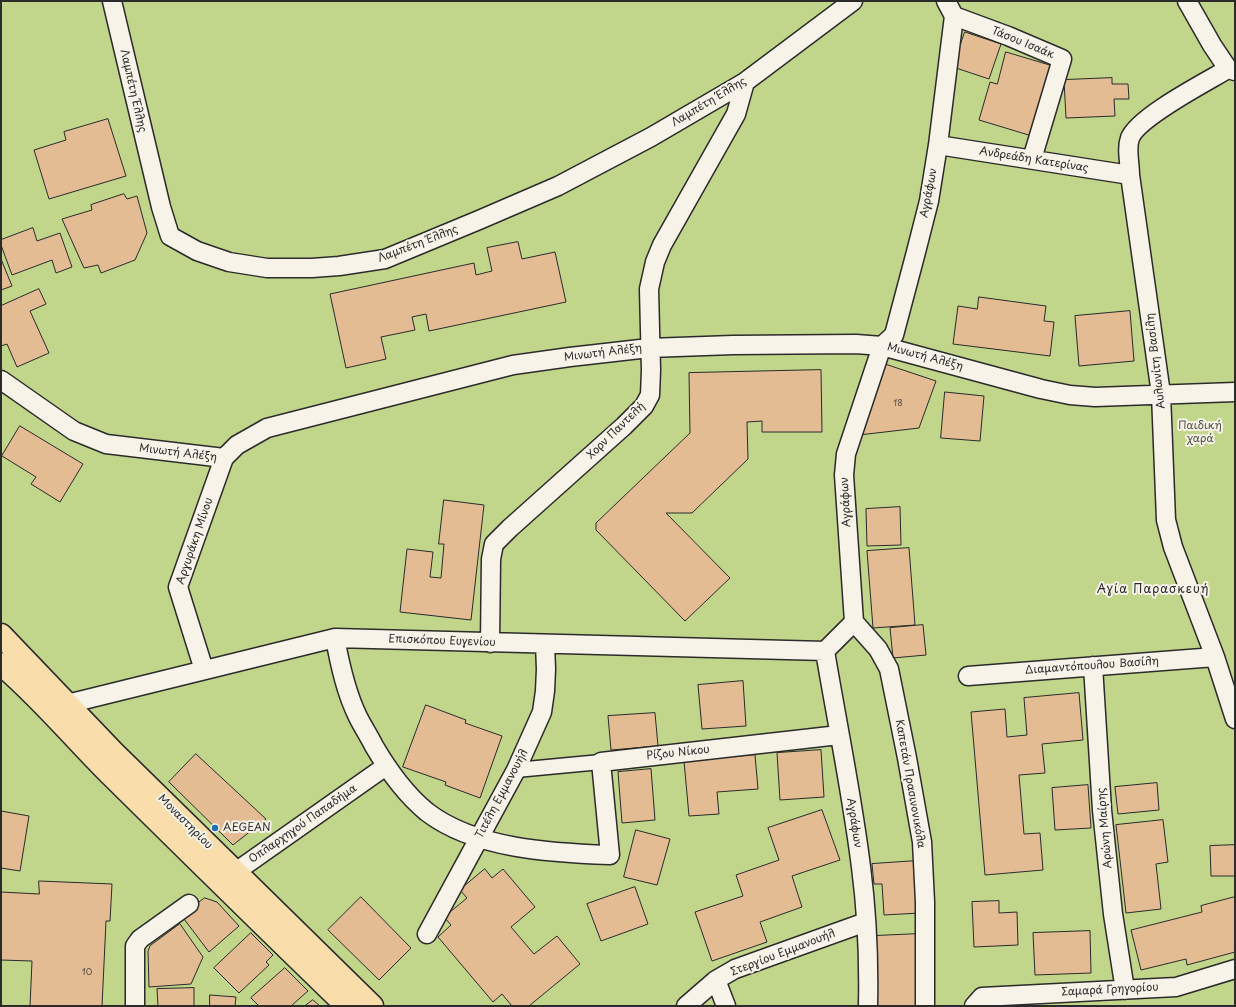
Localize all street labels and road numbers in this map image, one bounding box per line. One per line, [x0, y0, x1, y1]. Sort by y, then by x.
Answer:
street label: Τάσου Ισαάκ [990, 24, 1056, 62]
street label: Λαμπέτη Έλλης [117, 48, 149, 134]
street label: Λαμπέτη Έλλης [669, 74, 749, 130]
street label: Ανδρεάδη Κατερίνας [979, 145, 1089, 175]
street label: Αγράφων [918, 167, 940, 219]
street label: Λαμπέτη Έλλης [376, 223, 460, 265]
street label: Αυλωνίτη Βασίλη [1144, 312, 1168, 410]
street label: Μινωτή Αλέξη [885, 340, 965, 374]
street label: Μινωτή Αλέξη [563, 342, 643, 364]
street label: Χορν Παντελή [584, 400, 648, 462]
street label: Μινωτή Αλέξη [138, 442, 218, 464]
street label: Αγράφων [838, 477, 854, 527]
street label: Αργυράκη Μίνου [174, 496, 216, 586]
street label: Επισκόπου Ευγενίου [388, 633, 496, 649]
street label: Διαμαντόπουλου Βασίλη [1025, 655, 1159, 677]
street label: Καπετάν Πρασινονικόλα [892, 719, 928, 849]
street label: Ρίζου Νίκου [646, 743, 710, 763]
street label: Τιτέλη Εμμανουήλ [473, 747, 531, 841]
street label: Οπλαρχηγού Παπαδήμα [247, 782, 359, 866]
street label: Αρώνη Μαίρης [1095, 787, 1115, 869]
street label: Μοναστηρίου [155, 792, 215, 852]
street label: Αγράφων [844, 797, 864, 849]
street label: Στεργίου Εμμανουήλ [729, 927, 837, 979]
street label: Σαμαρά Γρηγορίου [1061, 981, 1159, 999]

